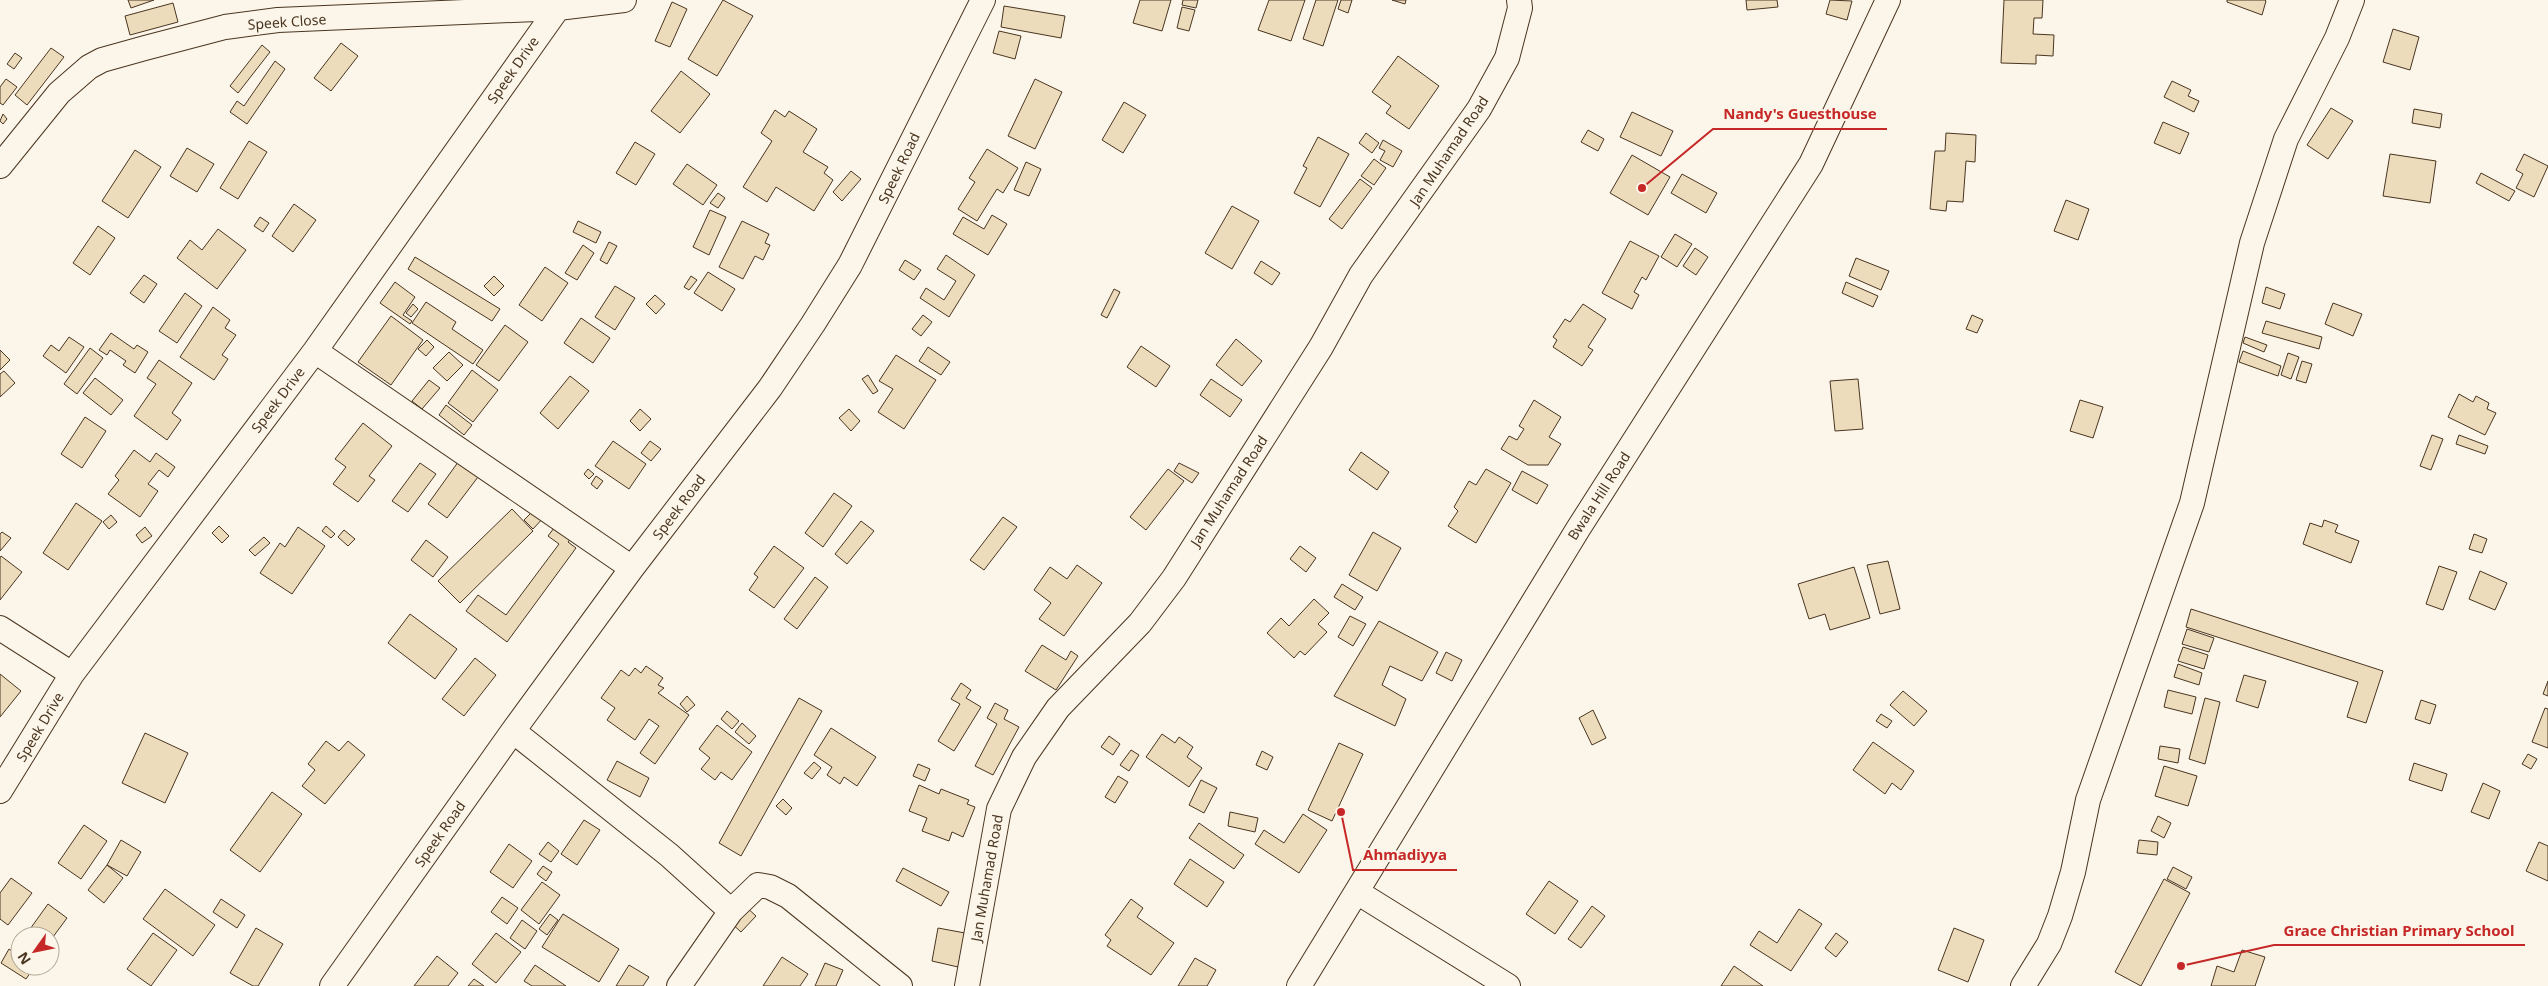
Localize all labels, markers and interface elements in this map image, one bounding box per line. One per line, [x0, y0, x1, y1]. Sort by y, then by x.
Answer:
street label: Speek Close [247, 9, 327, 34]
street label: Speek Drive [482, 32, 543, 107]
street label: Jan Muhamad Road [1404, 92, 1492, 211]
callout: Nandy's Guesthouse [1713, 99, 1887, 129]
text: Nandy's Guesthouse [1723, 103, 1877, 123]
street label: Speek Road [873, 129, 924, 206]
street label: Speek Drive [247, 363, 309, 436]
street label: Jan Muhamad Road [1184, 432, 1272, 552]
street label: Bwala Hill Road [1563, 448, 1634, 543]
street label: Speek Road [648, 470, 709, 543]
street label: Speek Drive [11, 688, 68, 765]
street label: Speek Road [410, 797, 469, 871]
street label: Jan Muhamad Road [966, 813, 1007, 945]
callout: Ahmadiyya [1353, 840, 1457, 870]
text: Ahmadiyya [1363, 844, 1447, 864]
callout: Grace Christian Primary School [2274, 915, 2525, 945]
text: Grace Christian Primary School [2284, 920, 2514, 940]
north arrow [10, 926, 60, 976]
text: N [13, 948, 35, 968]

